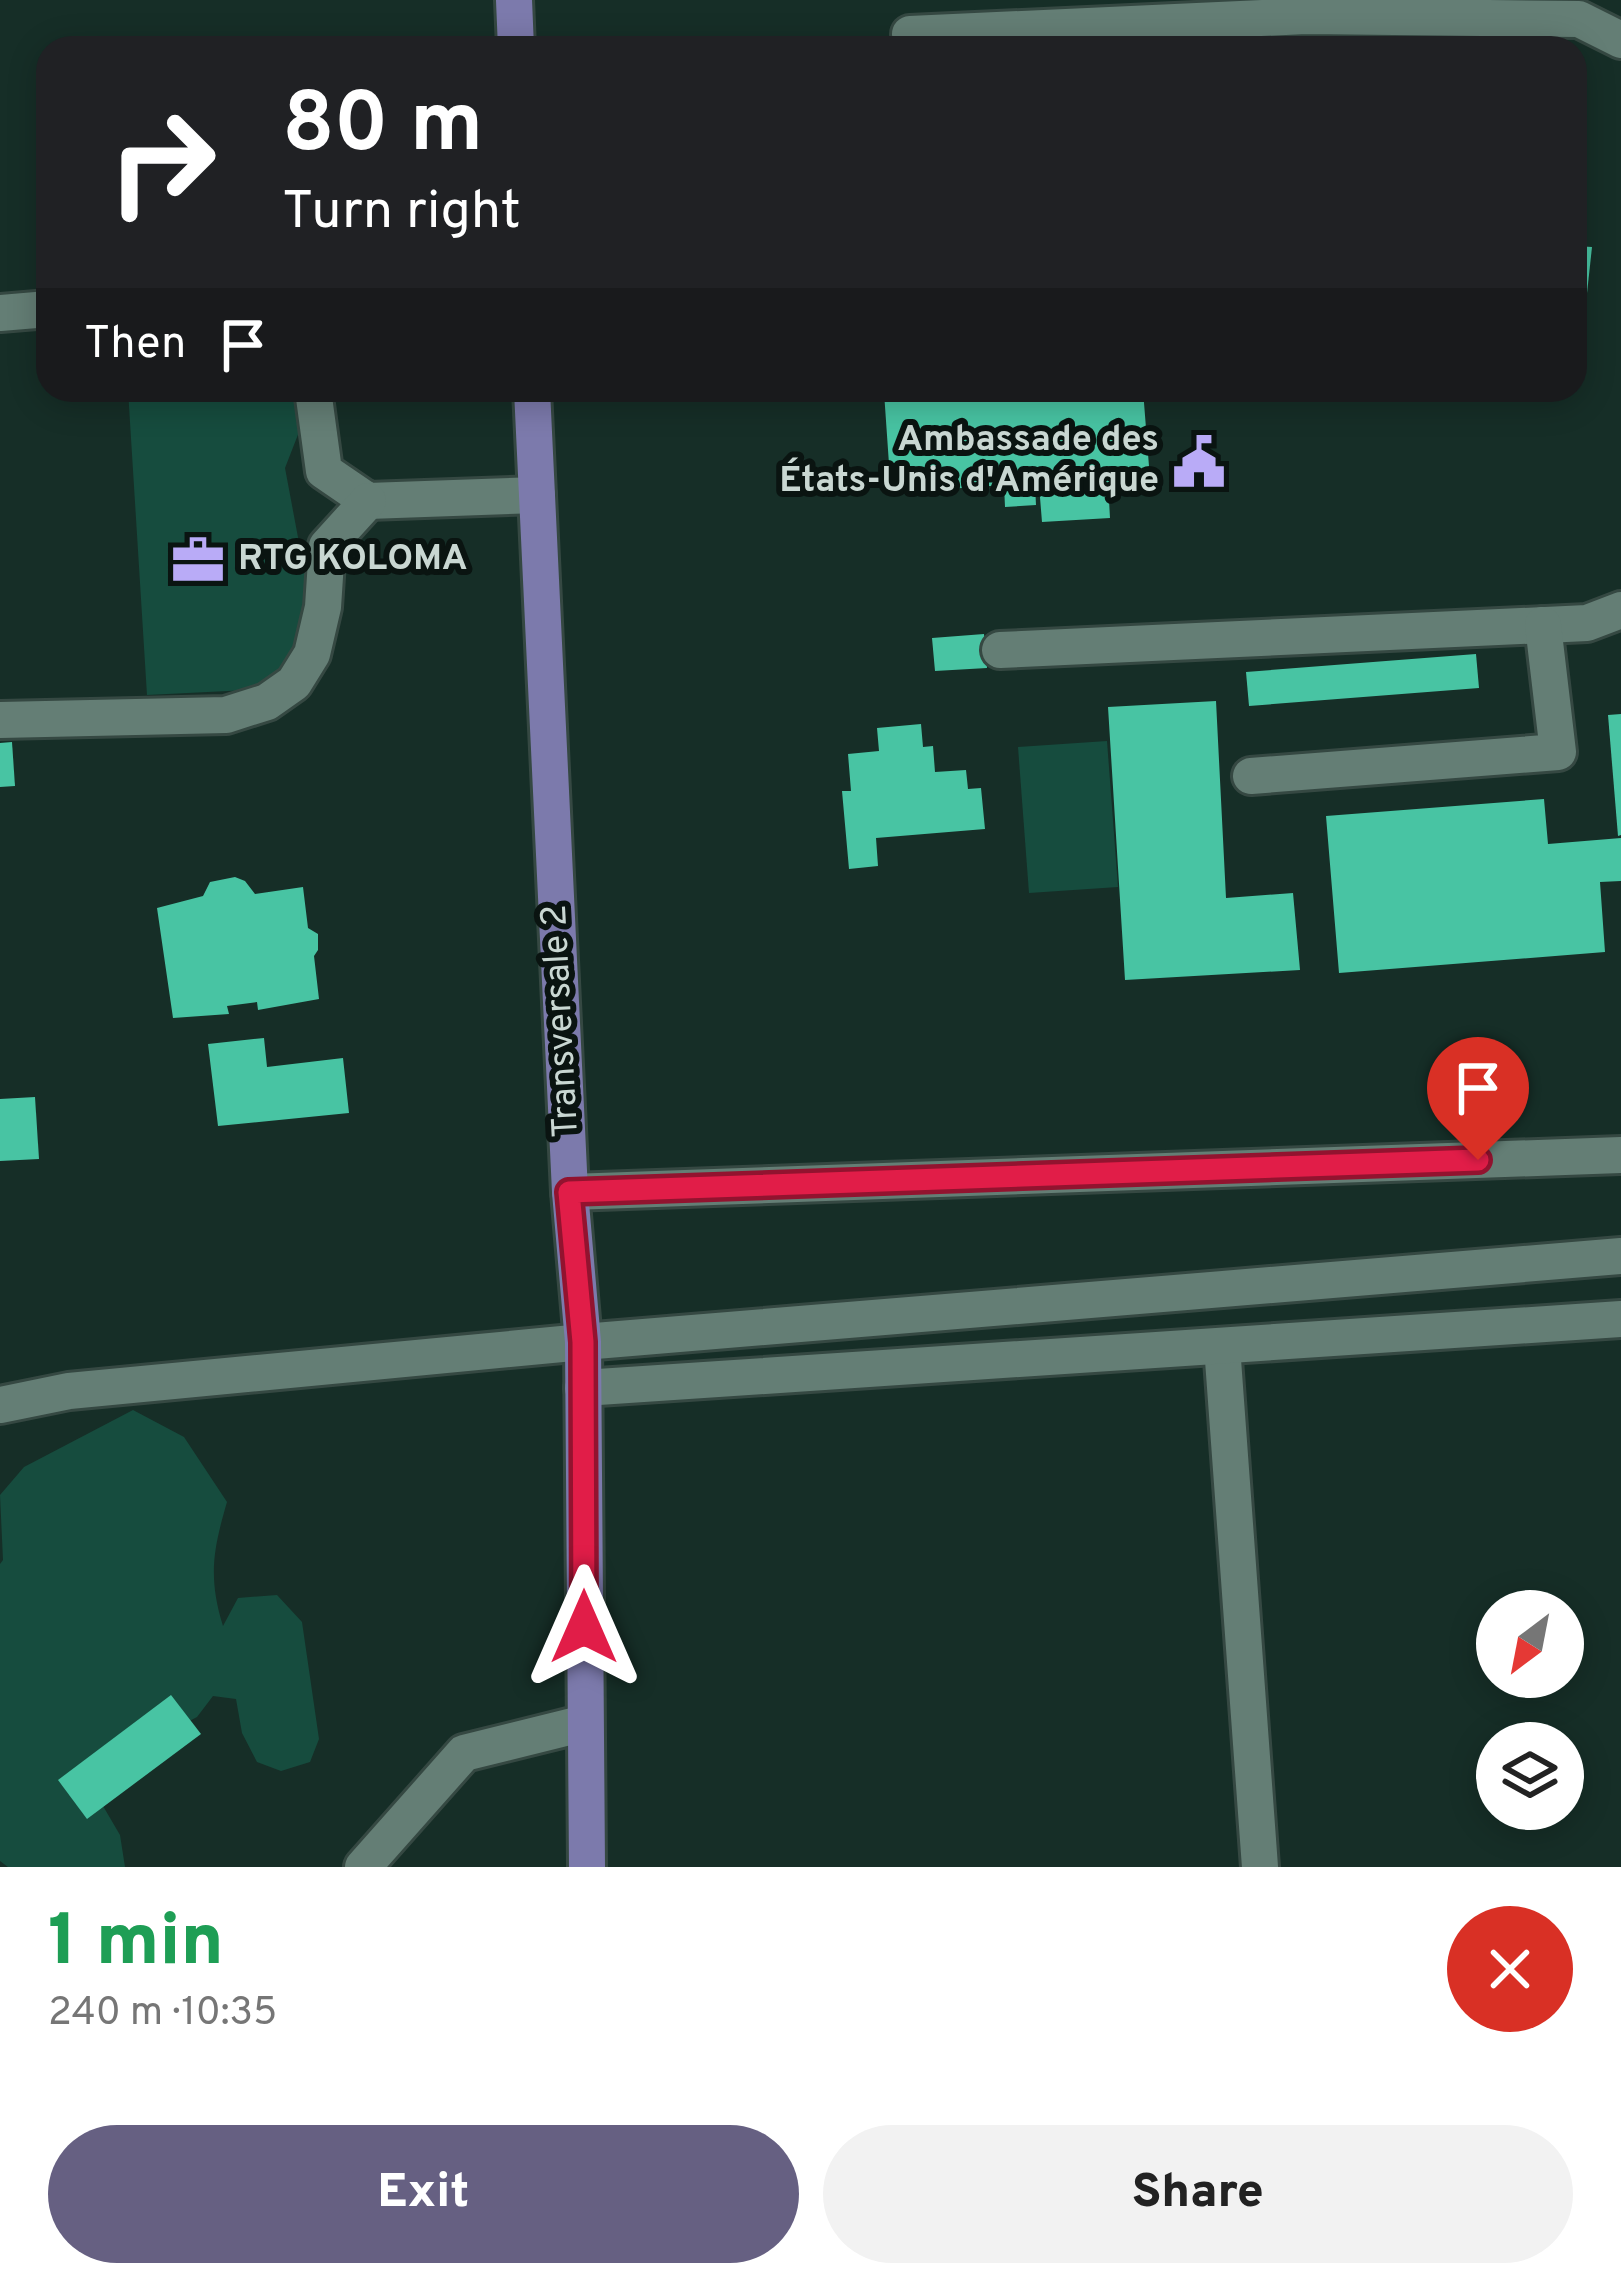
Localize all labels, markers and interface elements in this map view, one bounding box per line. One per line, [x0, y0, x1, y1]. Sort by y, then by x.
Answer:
text: 80 m [282, 75, 483, 181]
icon: right [84, 84, 240, 240]
text: Turn right [282, 179, 521, 248]
icon: arrive [210, 312, 276, 378]
text: Then [84, 317, 186, 374]
place label: Ambassade des États-Unis d'Amérique [779, 418, 1159, 505]
public building icon: Ambassade des États-Unis d'Amérique [1170, 433, 1228, 491]
office icon: RTG KOLOMA [169, 531, 227, 589]
place label: RTG KOLOMA [238, 537, 468, 583]
street label: Transversale 2 [533, 903, 591, 1139]
pin [1427, 1037, 1529, 1160]
icon: arrive [1445, 1055, 1511, 1121]
position arrow [521, 1564, 647, 1690]
north arrow [1476, 1590, 1584, 1698]
map controls [1476, 1590, 1584, 1830]
button: layers [1476, 1722, 1584, 1830]
text: 1 min [48, 1899, 224, 1991]
button: close [1447, 1906, 1573, 2032]
text: 240 m · 10:35 [48, 1990, 277, 2039]
button: Exit [48, 2125, 799, 2263]
button: Share [823, 2125, 1573, 2263]

